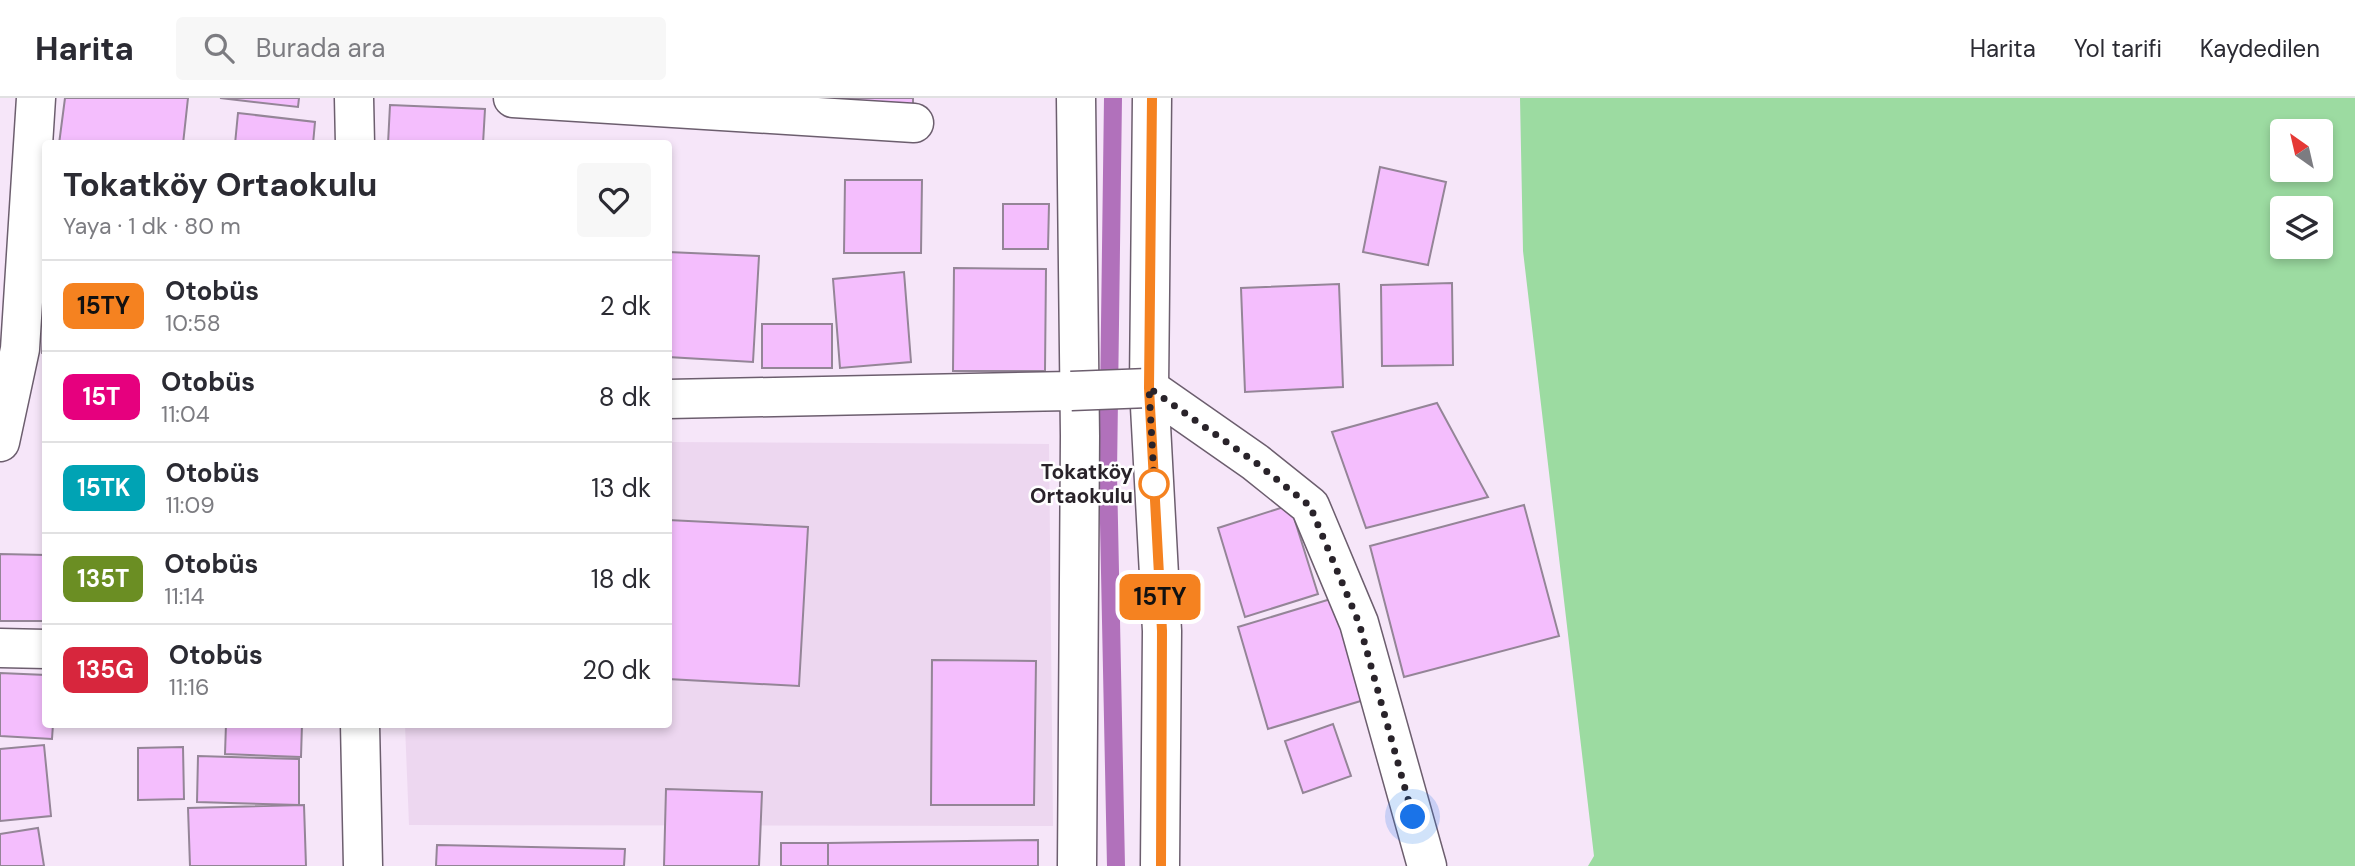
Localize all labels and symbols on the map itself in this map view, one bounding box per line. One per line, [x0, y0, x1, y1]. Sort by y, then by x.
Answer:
north arrow [2270, 119, 2333, 182]
place label: Tokatköy Ortaokulu [1030, 458, 1133, 510]
marker: Tokatköy Ortaokulu [1139, 469, 1169, 499]
line badge: 15TY [1111, 574, 1209, 620]
your location [1395, 799, 1430, 834]

